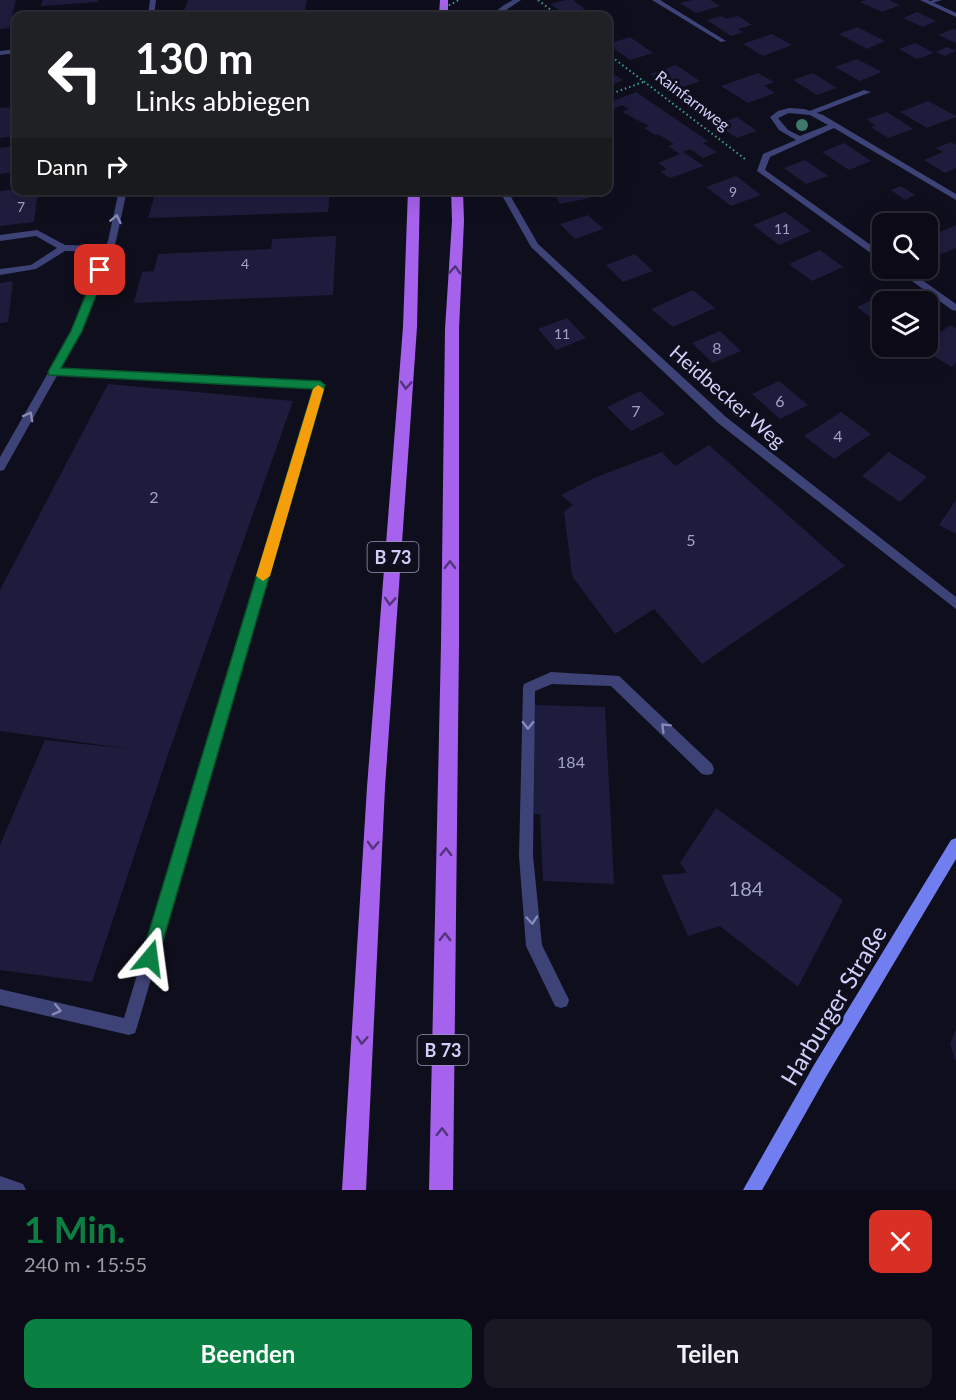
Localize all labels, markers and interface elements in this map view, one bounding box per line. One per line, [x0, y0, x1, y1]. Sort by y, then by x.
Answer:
text: 130 m [135, 33, 253, 83]
icon: left [36, 36, 114, 114]
street label: Rainfarnweg [652, 66, 734, 134]
text: Links abbiegen [135, 84, 310, 117]
icon: right [100, 150, 133, 183]
text: Dann [36, 153, 88, 180]
house number: 9 [729, 183, 737, 200]
house number: 7 [17, 198, 25, 215]
map controls [872, 213, 938, 357]
button: search [872, 213, 938, 279]
one-way arrow [109, 215, 122, 225]
house number: 11 [774, 220, 790, 237]
pin [74, 244, 125, 295]
icon: arrive [83, 253, 116, 286]
house number: 4 [241, 255, 249, 272]
one-way arrow [448, 266, 461, 275]
button: layers [872, 291, 938, 357]
house number: 11 [554, 325, 570, 342]
house number: 8 [712, 338, 722, 357]
street label: Heidbecker Weg [665, 339, 791, 453]
one-way arrow [400, 381, 413, 390]
house number: 6 [775, 391, 785, 410]
house number: 7 [631, 401, 641, 420]
one-way arrow [22, 412, 33, 422]
house number: 4 [833, 426, 843, 445]
house number: 2 [149, 487, 159, 506]
house number: 5 [686, 530, 696, 549]
road number: B 73 [368, 542, 418, 572]
one-way arrow [444, 560, 456, 569]
one-way arrow [384, 596, 397, 605]
one-way arrow [522, 721, 534, 730]
one-way arrow [661, 724, 672, 735]
house number: 184 [557, 752, 585, 771]
one-way arrow [367, 841, 380, 850]
one-way arrow [440, 847, 452, 856]
house number: 184 [729, 876, 764, 900]
one-way arrow [525, 916, 538, 925]
street label: Harburger Straße [774, 920, 892, 1090]
position arrow [118, 926, 182, 990]
one-way arrow [438, 932, 451, 941]
one-way arrow [52, 1003, 62, 1016]
one-way arrow [356, 1035, 369, 1044]
road number: B 73 [418, 1035, 468, 1065]
one-way arrow [436, 1127, 448, 1136]
text: 1 Min. [24, 1207, 125, 1251]
button: close [869, 1210, 932, 1273]
text: 240 m · 15:55 [24, 1252, 147, 1276]
button: Beenden [24, 1319, 472, 1388]
button: Teilen [484, 1319, 932, 1388]

